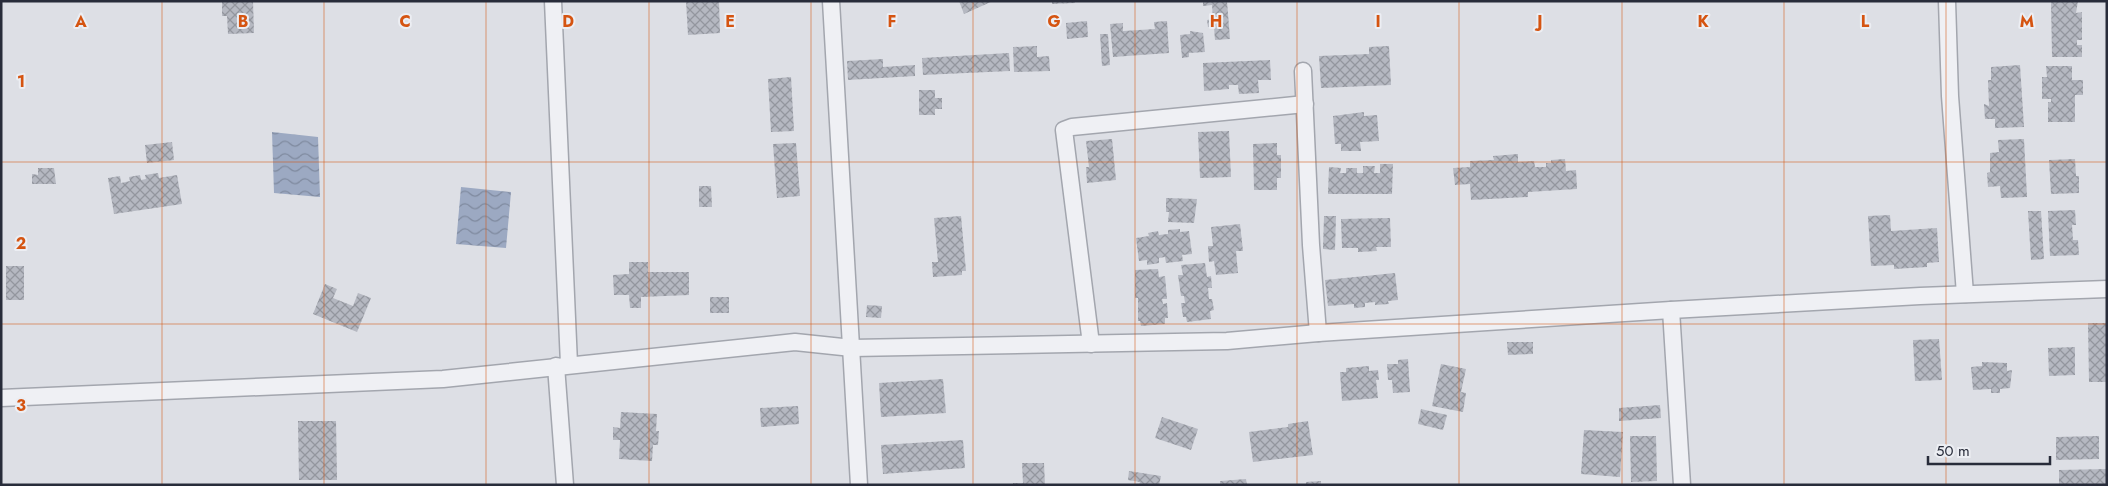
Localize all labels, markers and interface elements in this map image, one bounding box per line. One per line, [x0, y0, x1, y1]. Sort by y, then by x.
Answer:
text: A [74, 10, 87, 33]
text: B [238, 10, 248, 33]
text: C [399, 10, 411, 33]
text: D [562, 10, 574, 33]
text: E [725, 10, 735, 33]
text: F [888, 10, 896, 33]
text: G [1047, 10, 1061, 33]
text: H [1210, 10, 1222, 33]
text: I [1375, 10, 1381, 33]
text: J [1534, 10, 1543, 33]
text: K [1697, 10, 1709, 33]
text: L [1861, 10, 1870, 33]
text: M [2020, 10, 2034, 33]
text: 1 [17, 70, 25, 93]
text: 2 [16, 232, 26, 255]
text: 3 [16, 394, 26, 417]
scale bar [1928, 434, 2050, 466]
text: 50 m [1936, 440, 1970, 462]

